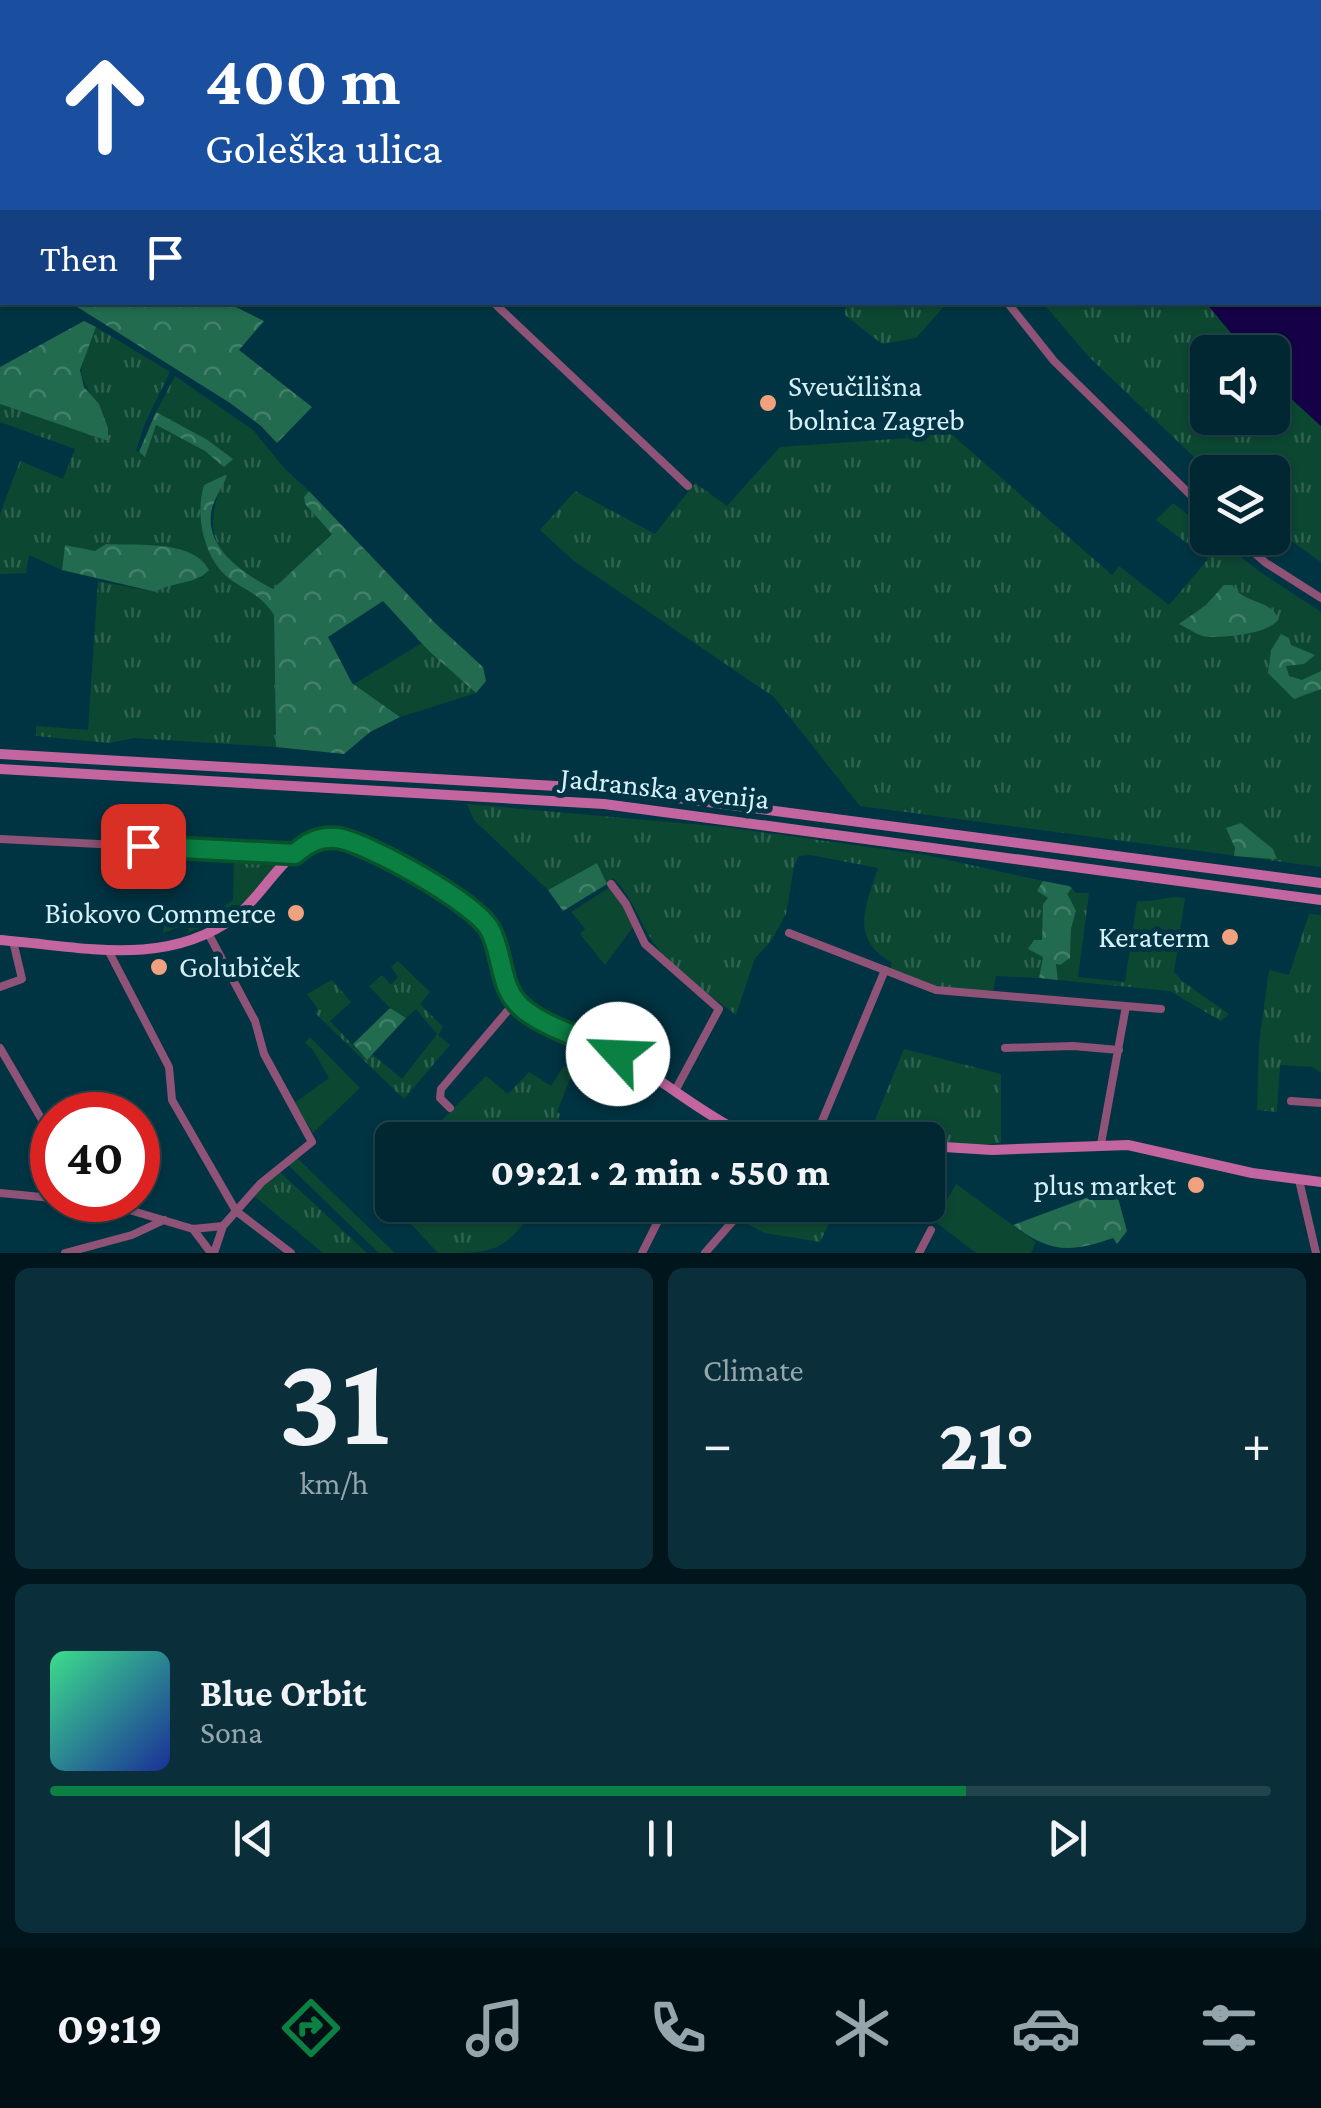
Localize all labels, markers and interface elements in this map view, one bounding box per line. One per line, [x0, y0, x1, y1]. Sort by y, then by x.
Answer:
icon: ahead [40, 40, 170, 170]
text: 400 m [205, 41, 401, 119]
text: Goleška ulica [205, 123, 443, 173]
icon: arrive [138, 230, 193, 285]
text: Then [40, 237, 118, 279]
map controls [1190, 335, 1290, 555]
button: sound [1190, 335, 1290, 435]
place label: Sveučilišna bolnica Zagreb [788, 369, 965, 437]
marker: Sveučilišna bolnica Zagreb [757, 392, 779, 414]
button: layers [1190, 455, 1290, 555]
street label: Jadranska avenija [556, 760, 771, 816]
pin [101, 804, 186, 889]
icon: arrive [116, 819, 171, 874]
place label: Biokovo Commerce [44, 896, 276, 929]
marker: Biokovo Commerce [285, 902, 307, 924]
place label: Keraterm [1098, 920, 1210, 953]
marker: Keraterm [1219, 926, 1241, 948]
place label: Golubiček [179, 950, 300, 983]
marker: Golubiček [148, 956, 170, 978]
position arrow [566, 1002, 670, 1106]
speed limit sign: 40 [30, 1092, 160, 1222]
text: 09:21 · 2 min · 550 m [491, 1151, 829, 1193]
place label: plus market [1033, 1168, 1177, 1202]
marker: plus market [1185, 1174, 1207, 1196]
text: 31 [278, 1327, 390, 1472]
text: Climate [703, 1352, 804, 1388]
text: 21° [939, 1402, 1035, 1485]
text: − [703, 1413, 732, 1474]
text: + [1242, 1413, 1271, 1474]
text: km/h [300, 1465, 369, 1501]
text: Blue Orbit [200, 1672, 367, 1714]
text: Sona [200, 1714, 263, 1750]
icon: previous [226, 1811, 281, 1866]
icon: pause [633, 1811, 688, 1866]
icon: next [1040, 1811, 1095, 1866]
icon: directions [276, 1993, 346, 2063]
icon: music [460, 1993, 530, 2063]
icon: phone [643, 1993, 713, 2063]
icon: climate [827, 1993, 897, 2063]
icon: car [1011, 1993, 1081, 2063]
icon: filters [1194, 1993, 1264, 2063]
text: 09:19 [57, 2003, 163, 2053]

